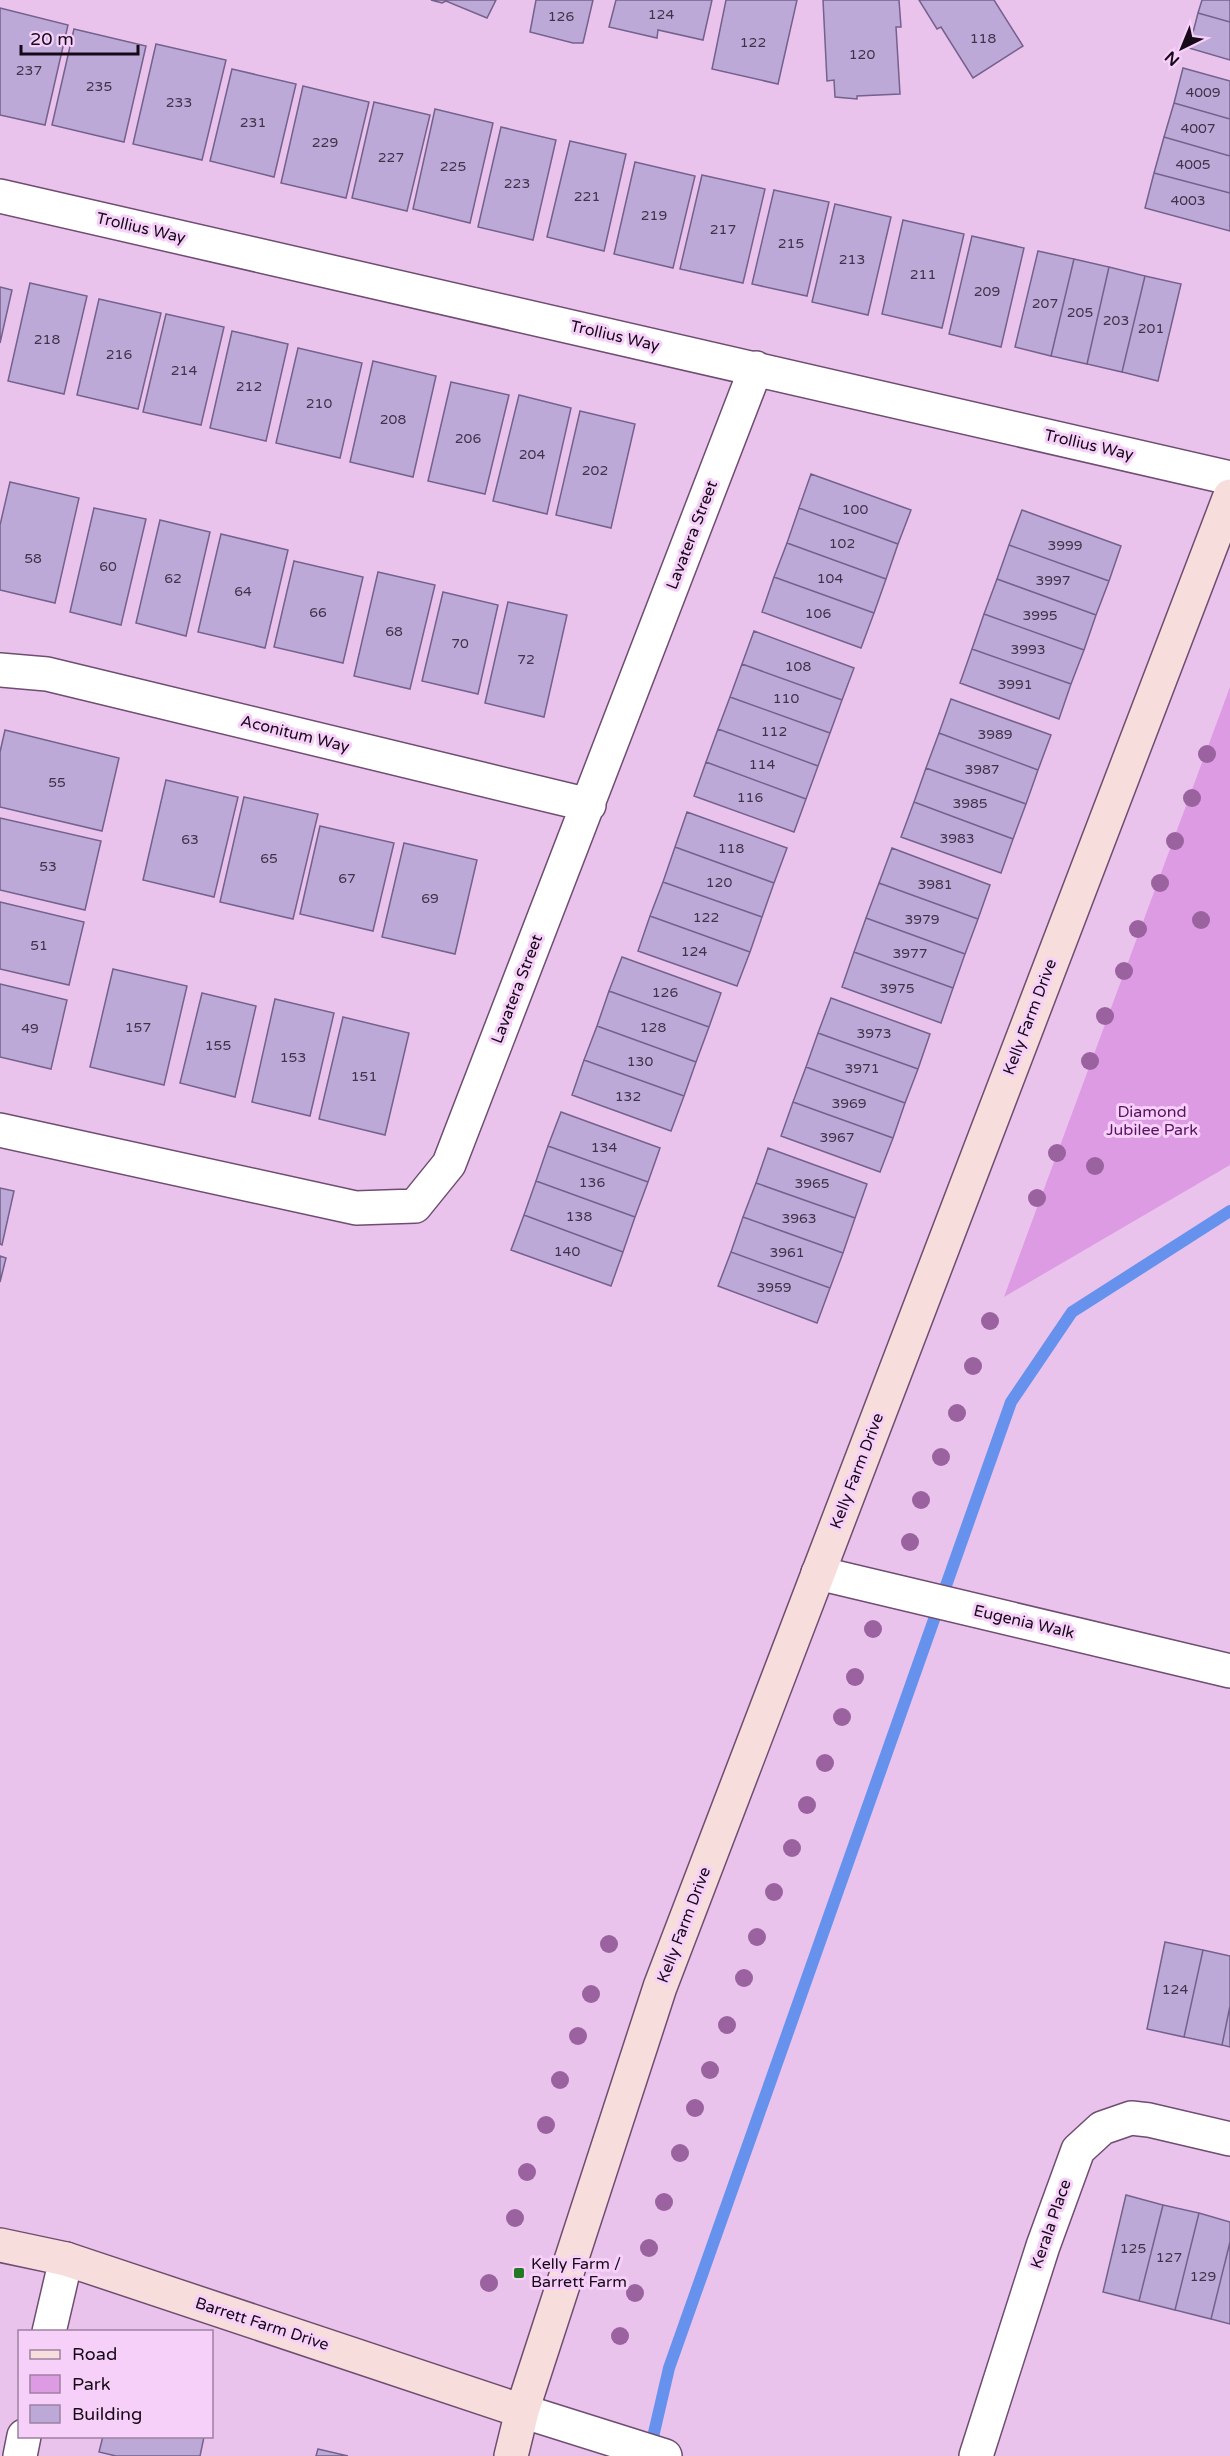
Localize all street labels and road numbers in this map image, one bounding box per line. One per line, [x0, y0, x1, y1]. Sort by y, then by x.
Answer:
street label: Trollius Way [94, 208, 188, 248]
street label: Trollius Way [568, 316, 662, 356]
street label: Trollius Way [1042, 425, 1136, 465]
street label: Lavatera Street [662, 478, 722, 592]
street label: Aconitum Way [239, 711, 352, 757]
street label: Lavatera Street [487, 932, 547, 1046]
street label: Kelly Farm Drive [999, 956, 1061, 1078]
street label: Kelly Farm Drive [826, 1410, 888, 1532]
street label: Eugenia Walk [972, 1601, 1077, 1643]
street label: Kelly Farm Drive [653, 1864, 715, 1986]
street label: Kerala Place [1026, 2177, 1076, 2271]
street label: Barrett Farm Drive [193, 2293, 331, 2355]

